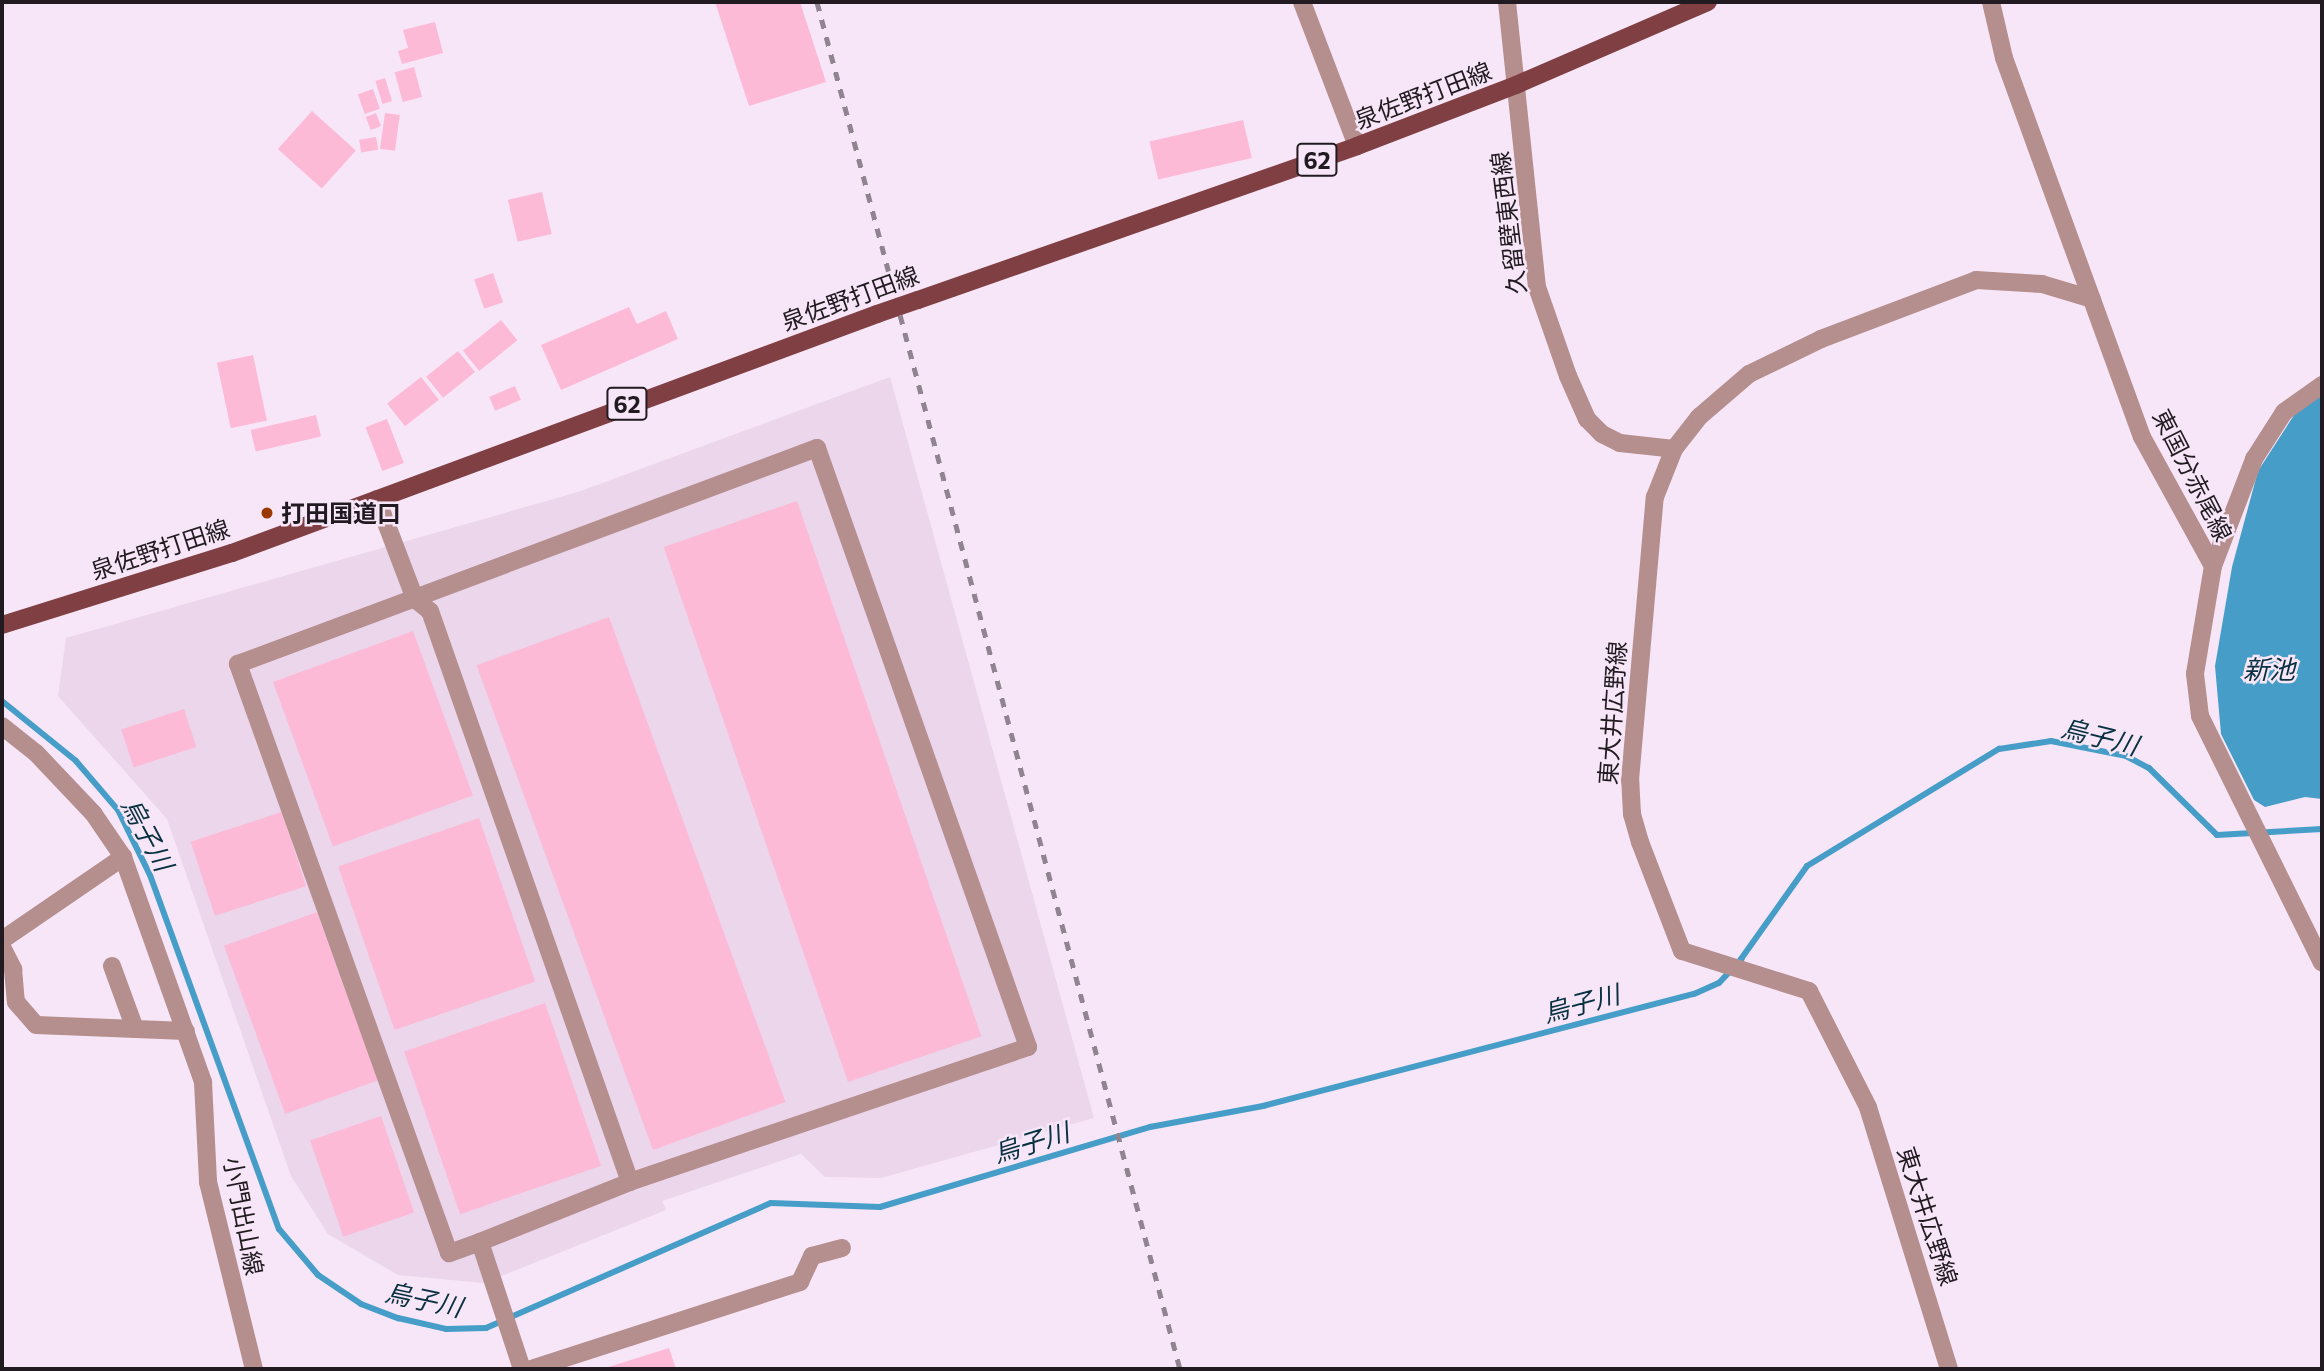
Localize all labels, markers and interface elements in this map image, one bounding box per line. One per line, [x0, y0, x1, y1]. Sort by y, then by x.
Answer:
street label: 泉佐野打田線 [1351, 56, 1495, 134]
road number: 62 [1296, 140, 1338, 180]
street label: 久留壁東西線 [1485, 150, 1531, 296]
street label: 泉佐野打田線 [777, 260, 923, 336]
road number: 62 [606, 384, 648, 424]
street label: 東国分赤尾線 [2147, 404, 2239, 546]
place label: 打田国道口 [281, 499, 401, 527]
marker: 打田国道口 [259, 505, 275, 521]
street label: 泉佐野打田線 [87, 513, 233, 585]
street label: 東大井広野線 [1593, 640, 1631, 786]
water label: 新池 [2243, 653, 2295, 685]
water label: 烏子川 [2058, 711, 2142, 761]
water label: 烏子川 [116, 792, 180, 876]
water label: 烏子川 [1539, 978, 1623, 1028]
water label: 烏子川 [989, 1116, 1073, 1168]
street label: 東大井広野線 [1892, 1143, 1964, 1289]
street label: 小門出山線 [218, 1154, 270, 1278]
water label: 烏子川 [383, 1276, 465, 1322]

